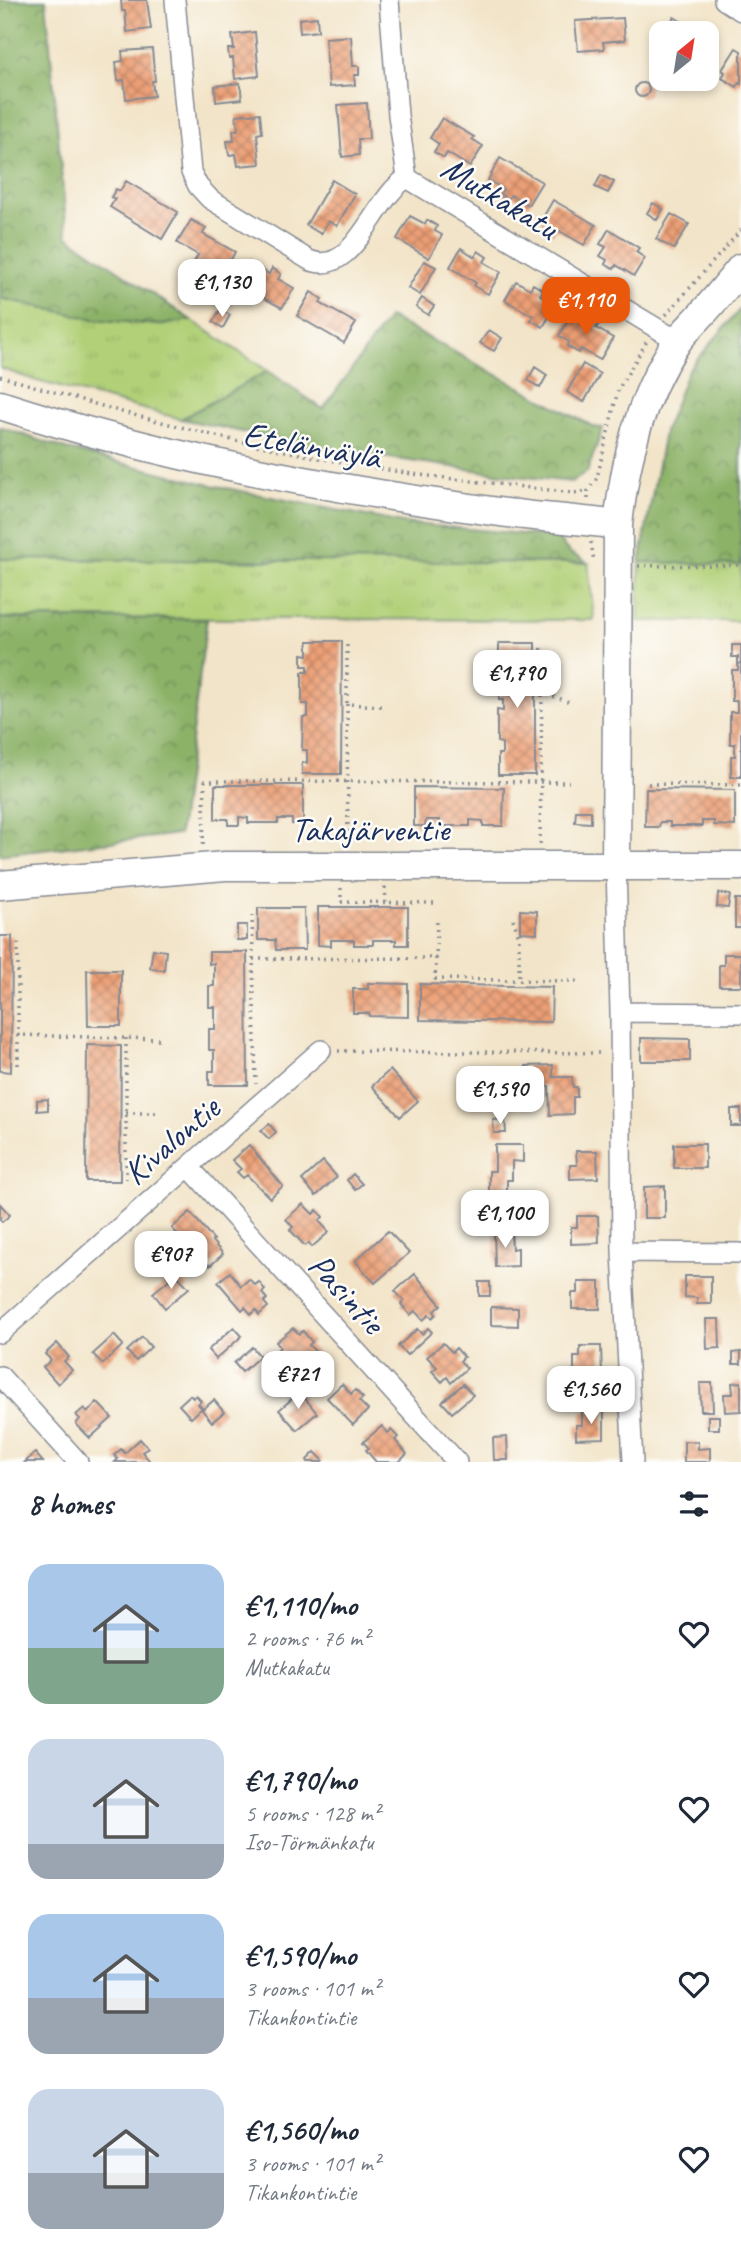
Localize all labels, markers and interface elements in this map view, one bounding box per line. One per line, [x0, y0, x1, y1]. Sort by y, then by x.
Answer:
north arrow [649, 21, 719, 91]
map controls [649, 21, 719, 91]
street label: Mutkakatu [433, 145, 568, 251]
pin: €1,130 [165, 260, 279, 319]
text: €1,130 [194, 267, 250, 296]
pin: €1,110 [529, 278, 643, 337]
text: €1,110 [558, 285, 614, 314]
street label: Etelänväylä [240, 411, 387, 480]
pin: €1,790 [460, 650, 574, 710]
text: €1,790 [489, 658, 545, 687]
street label: Takajärventie [291, 807, 452, 852]
pin: €1,590 [443, 1066, 557, 1126]
text: €1,590 [472, 1074, 528, 1103]
street label: Kivalontie [114, 1084, 231, 1195]
pin: €1,100 [448, 1190, 562, 1250]
text: €1,100 [477, 1198, 533, 1227]
pin: €907 [130, 1232, 212, 1291]
text: €907 [150, 1239, 192, 1268]
street label: Pasintie [299, 1243, 397, 1345]
pin: €721 [257, 1352, 339, 1411]
text: €721 [277, 1359, 319, 1388]
pin: €1,560 [534, 1366, 648, 1426]
text: €1,560 [563, 1374, 619, 1403]
text: 8 homes [28, 1485, 113, 1523]
icon: filters [675, 1485, 713, 1523]
text: €1,110/mo [245, 1586, 357, 1624]
icon: home [84, 1592, 168, 1676]
icon: heart [675, 1615, 713, 1653]
text: 2 rooms · 76 m² [245, 1624, 369, 1653]
text: Mutkakatu [245, 1653, 329, 1682]
text: €1,790/mo [245, 1761, 356, 1799]
icon: home [84, 1767, 168, 1851]
icon: heart [675, 1790, 713, 1828]
text: 5 rooms · 128 m² [245, 1799, 380, 1828]
text: Iso-Törmänkatu [245, 1828, 373, 1857]
text: €1,590/mo [245, 1936, 356, 1974]
icon: home [84, 1942, 168, 2026]
icon: heart [675, 1965, 713, 2003]
text: 3 rooms · 101 m² [245, 1974, 380, 2003]
text: Tikankontintie [245, 2003, 356, 2032]
text: €1,560/mo [245, 2111, 357, 2149]
icon: home [84, 2117, 168, 2201]
icon: heart [675, 2140, 713, 2178]
text: 3 rooms · 101 m² [245, 2149, 380, 2178]
text: Tikankontintie [245, 2178, 356, 2207]

